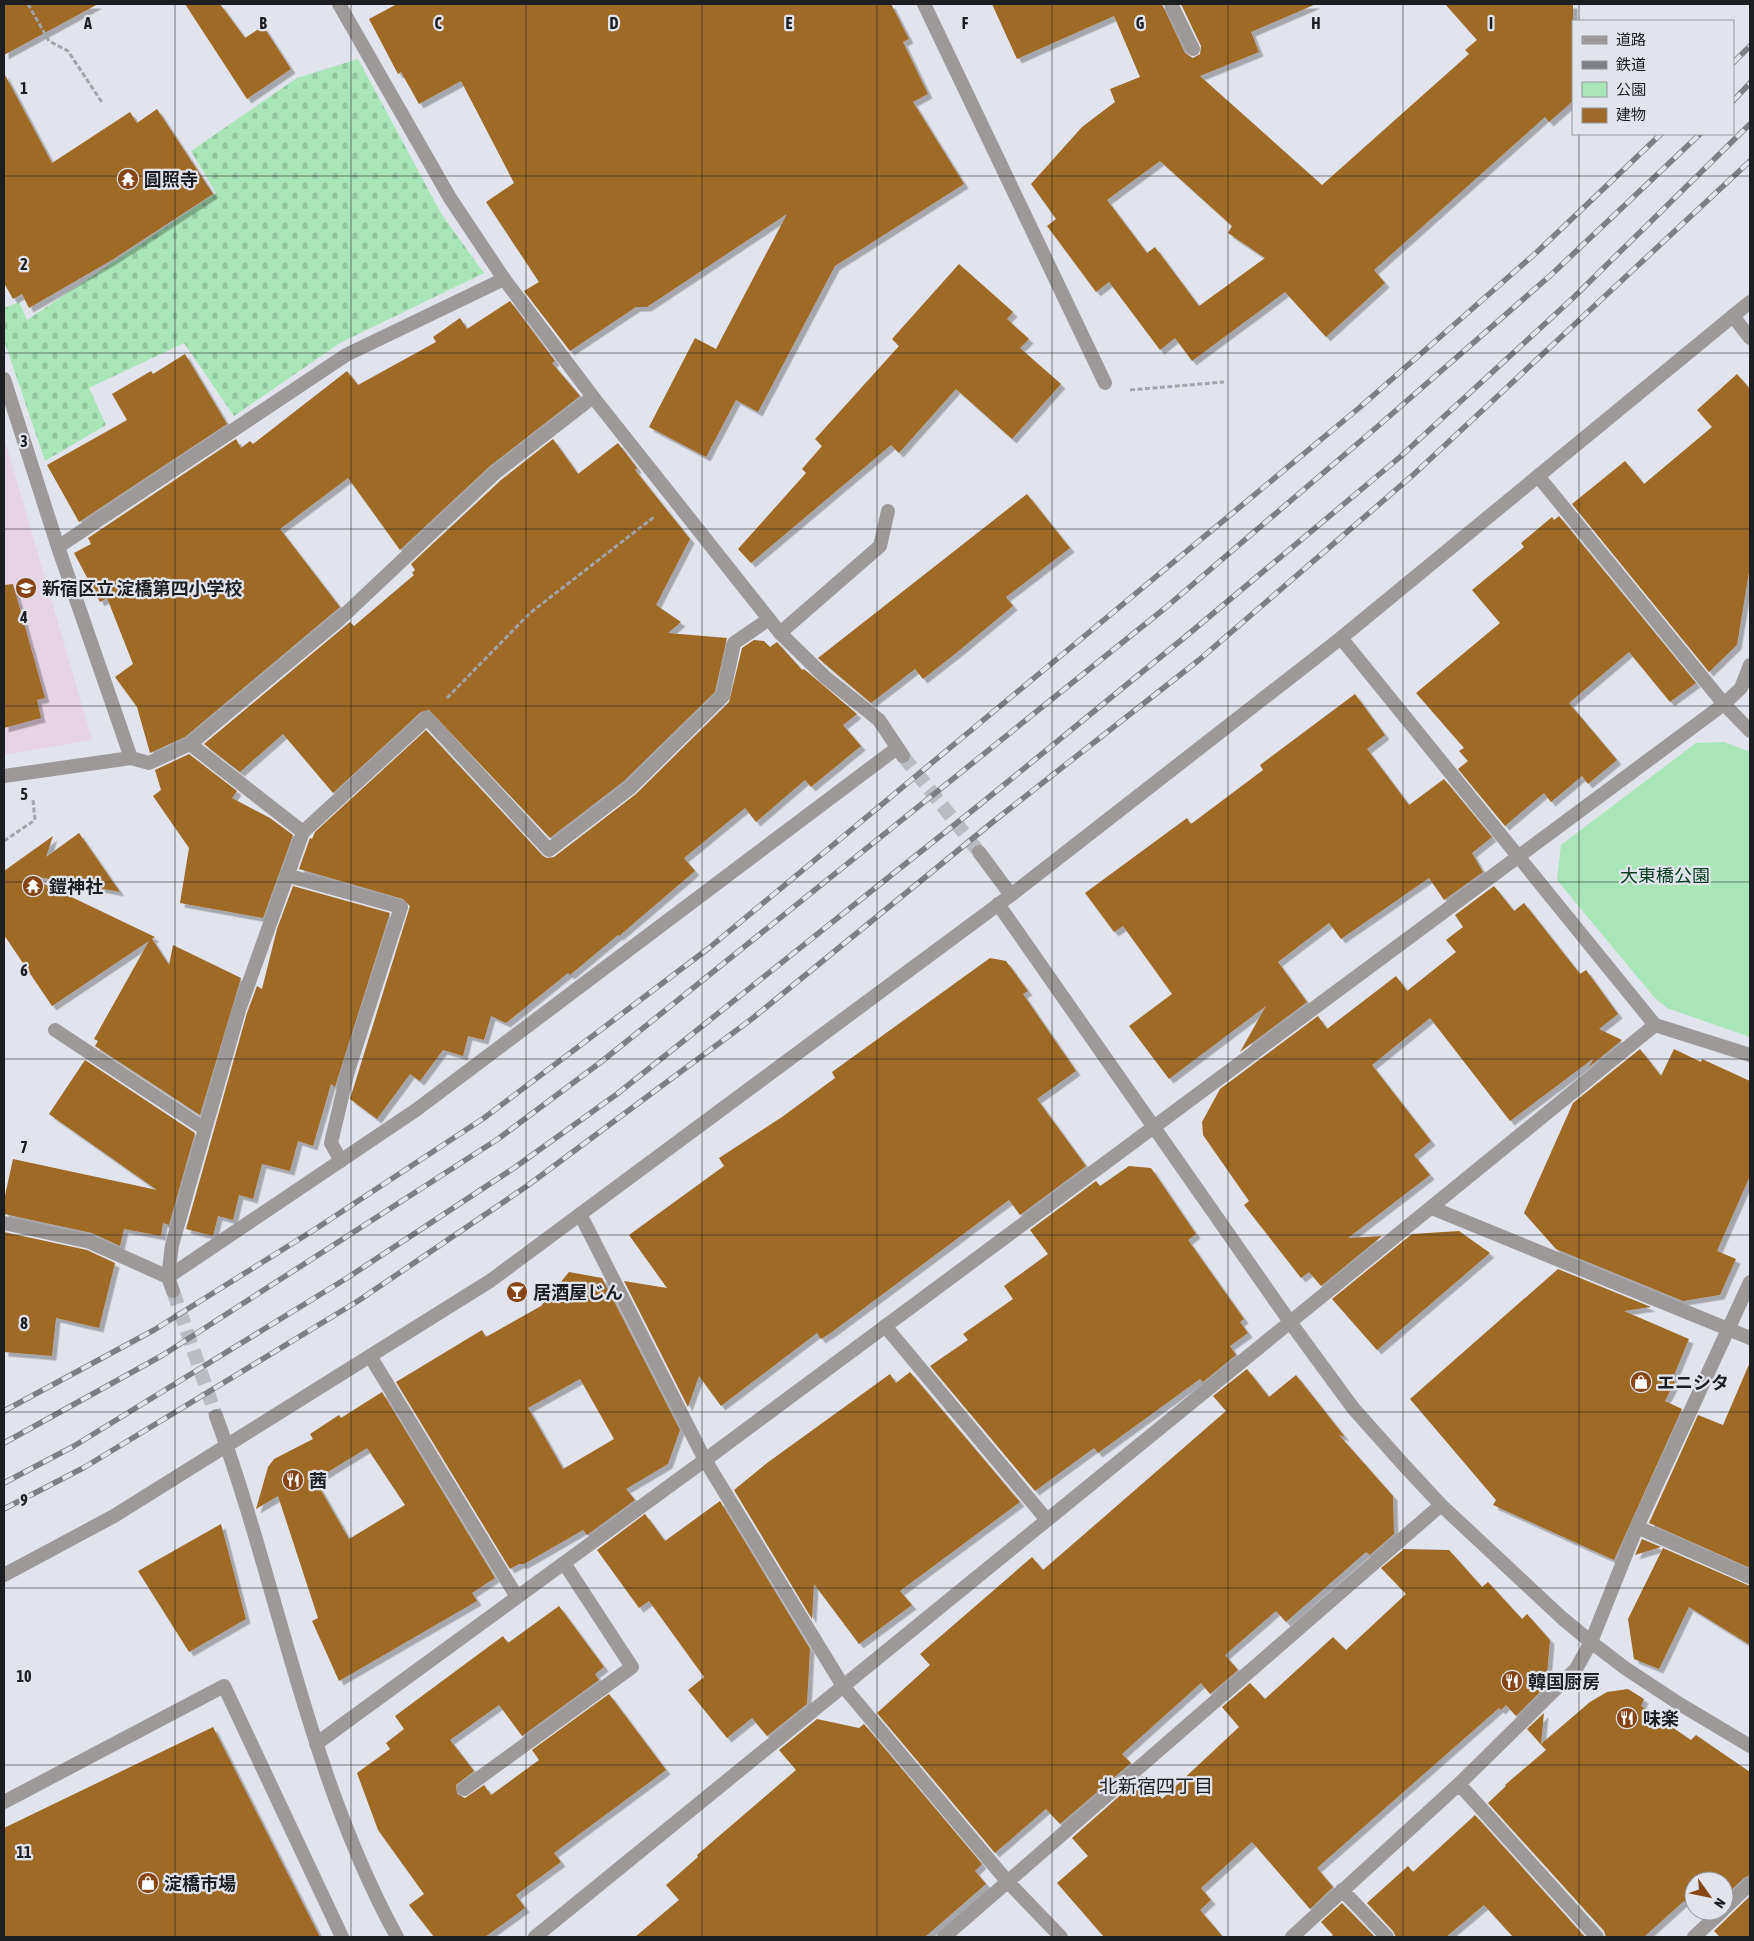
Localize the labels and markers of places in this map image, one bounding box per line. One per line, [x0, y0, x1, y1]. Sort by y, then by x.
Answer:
temple icon: 圓照寺 [116, 167, 140, 191]
place label: 圓照寺 [144, 169, 198, 190]
school or university icon: 新宿区立 淀橋第四小学校 [14, 576, 38, 600]
place label: 新宿区立 淀橋第四小学校 [42, 578, 242, 599]
temple icon: 鎧神社 [21, 874, 45, 898]
place label: 鎧神社 [48, 876, 103, 897]
bar icon: 居酒屋じん [505, 1280, 529, 1304]
place label: 居酒屋じん [533, 1282, 623, 1303]
shop icon: エニシタ [1629, 1370, 1653, 1394]
place label: エニシタ [1657, 1372, 1729, 1393]
restaurant icon: 茜 [281, 1468, 305, 1492]
place label: 茜 [309, 1470, 327, 1491]
restaurant icon: 韓国厨房 [1500, 1669, 1524, 1693]
place label: 韓国厨房 [1528, 1671, 1600, 1692]
restaurant icon: 味楽 [1615, 1706, 1639, 1730]
place label: 味楽 [1643, 1708, 1679, 1729]
shop icon: 淀橋市場 [136, 1871, 160, 1895]
place label: 淀橋市場 [164, 1873, 236, 1894]

